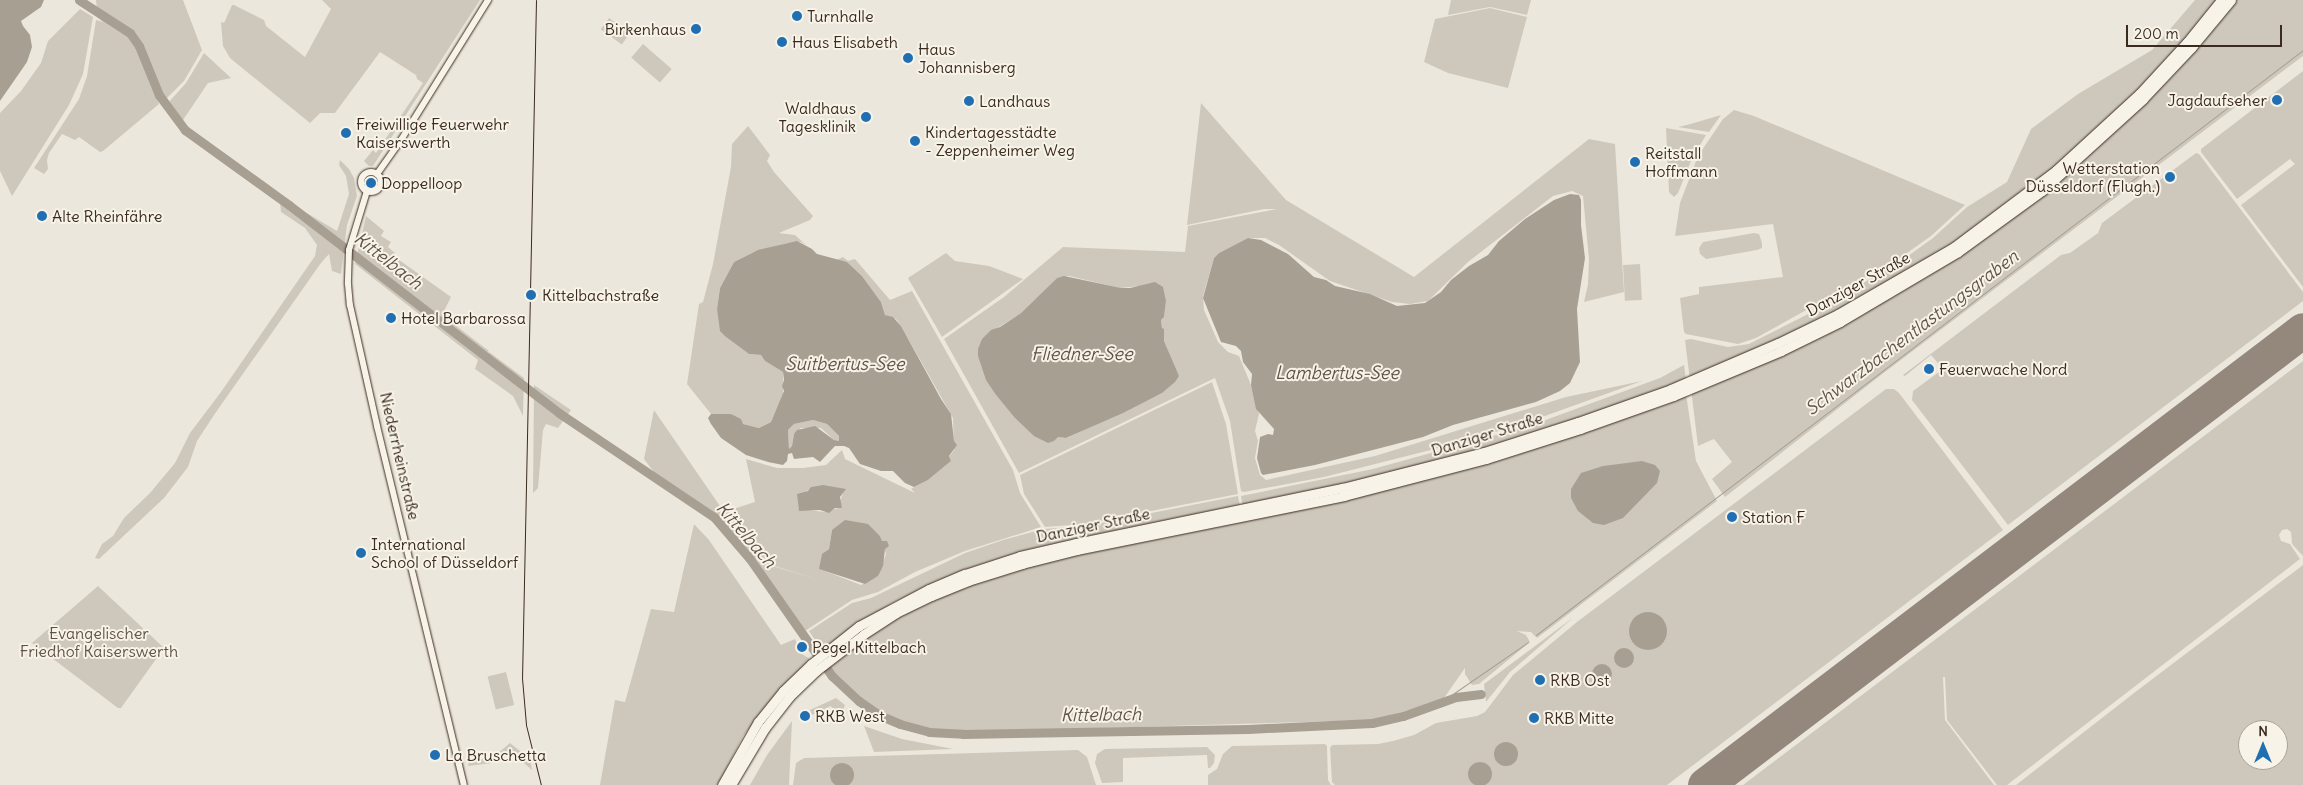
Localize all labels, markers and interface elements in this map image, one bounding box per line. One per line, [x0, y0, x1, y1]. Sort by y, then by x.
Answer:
place label: Turnhalle [807, 6, 874, 26]
marker: Turnhalle [791, 10, 803, 22]
scale bar [2128, 15, 2284, 47]
place label: Birkenhaus [605, 19, 686, 39]
marker: Birkenhaus [690, 23, 702, 35]
text: 200 m [2134, 24, 2179, 43]
place label: Haus Elisabeth [792, 32, 898, 52]
marker: Haus Elisabeth [776, 36, 788, 48]
place label: Haus Johannisberg [918, 39, 1016, 77]
marker: Haus Johannisberg [902, 52, 914, 64]
place label: Jagdaufseher [2168, 90, 2267, 110]
place label: Landhaus [979, 91, 1050, 111]
marker: Jagdaufseher [2271, 94, 2283, 106]
marker: Landhaus [963, 95, 975, 107]
place label: Waldhaus Tagesklinik [778, 98, 856, 136]
marker: Waldhaus Tagesklinik [860, 111, 872, 123]
place label: Freiwillige Feuerwehr Kaiserswerth [356, 114, 509, 152]
place label: Kindertagesstädte - Zeppenheimer Weg [925, 122, 1075, 160]
marker: Freiwillige Feuerwehr Kaiserswerth [340, 127, 352, 139]
marker: Kindertagesstädte - Zeppenheimer Weg [909, 135, 921, 147]
place label: Reitstall Hoffmann [1645, 143, 1718, 181]
marker: Reitstall Hoffmann [1629, 156, 1641, 168]
place label: Wetterstation Düsseldorf (Flugh.) [2026, 158, 2160, 196]
marker: Wetterstation Düsseldorf (Flugh.) [2164, 171, 2176, 183]
place label: Doppelloop [381, 173, 462, 193]
marker: Doppelloop [365, 177, 377, 189]
place label: Alte Rheinfähre [52, 206, 162, 226]
marker: Alte Rheinfähre [36, 210, 48, 222]
water label: Kittelbach [350, 228, 426, 294]
water label: Schwarzbachentlastungsgraben [1801, 246, 2023, 420]
street label: Danziger Straße [1803, 248, 1913, 320]
place label: Kittelbachstraße [542, 285, 659, 305]
marker: Kittelbachstraße [524, 288, 538, 302]
place label: Hotel Barbarossa [401, 308, 526, 328]
marker: Hotel Barbarossa [385, 312, 397, 324]
water label: Fliedner-See [1031, 343, 1133, 365]
water label: Suitbertus-See [786, 353, 904, 375]
place label: Feuerwache Nord [1939, 359, 2067, 379]
water label: Lambertus-See [1275, 362, 1399, 384]
marker: Feuerwache Nord [1923, 363, 1935, 375]
street label: Niederrheinstraße [376, 390, 424, 522]
street label: Danziger Straße [1429, 408, 1545, 460]
water label: Kittelbach [711, 498, 781, 572]
street label: Danziger Straße [1034, 504, 1152, 546]
place label: Station F [1742, 507, 1805, 527]
marker: Station F [1726, 511, 1738, 523]
place label: International School of Düsseldorf [371, 534, 518, 572]
marker: International School of Düsseldorf [355, 547, 367, 559]
park label: Evangelischer Friedhof Kaiserswerth [20, 623, 178, 661]
place label: Pegel Kittelbach [812, 637, 926, 657]
marker: Pegel Kittelbach [796, 641, 808, 653]
place label: RKB Ost [1550, 670, 1609, 690]
marker: RKB Ost [1534, 674, 1546, 686]
water label: Kittelbach [1061, 703, 1141, 727]
place label: RKB West [815, 706, 885, 726]
place label: RKB Mitte [1544, 708, 1614, 728]
marker: RKB West [799, 710, 811, 722]
marker: RKB Mitte [1528, 712, 1540, 724]
north arrow [2238, 720, 2288, 770]
text: N [2258, 722, 2268, 740]
place label: La Bruschetta [445, 745, 546, 765]
marker: La Bruschetta [429, 749, 441, 761]

